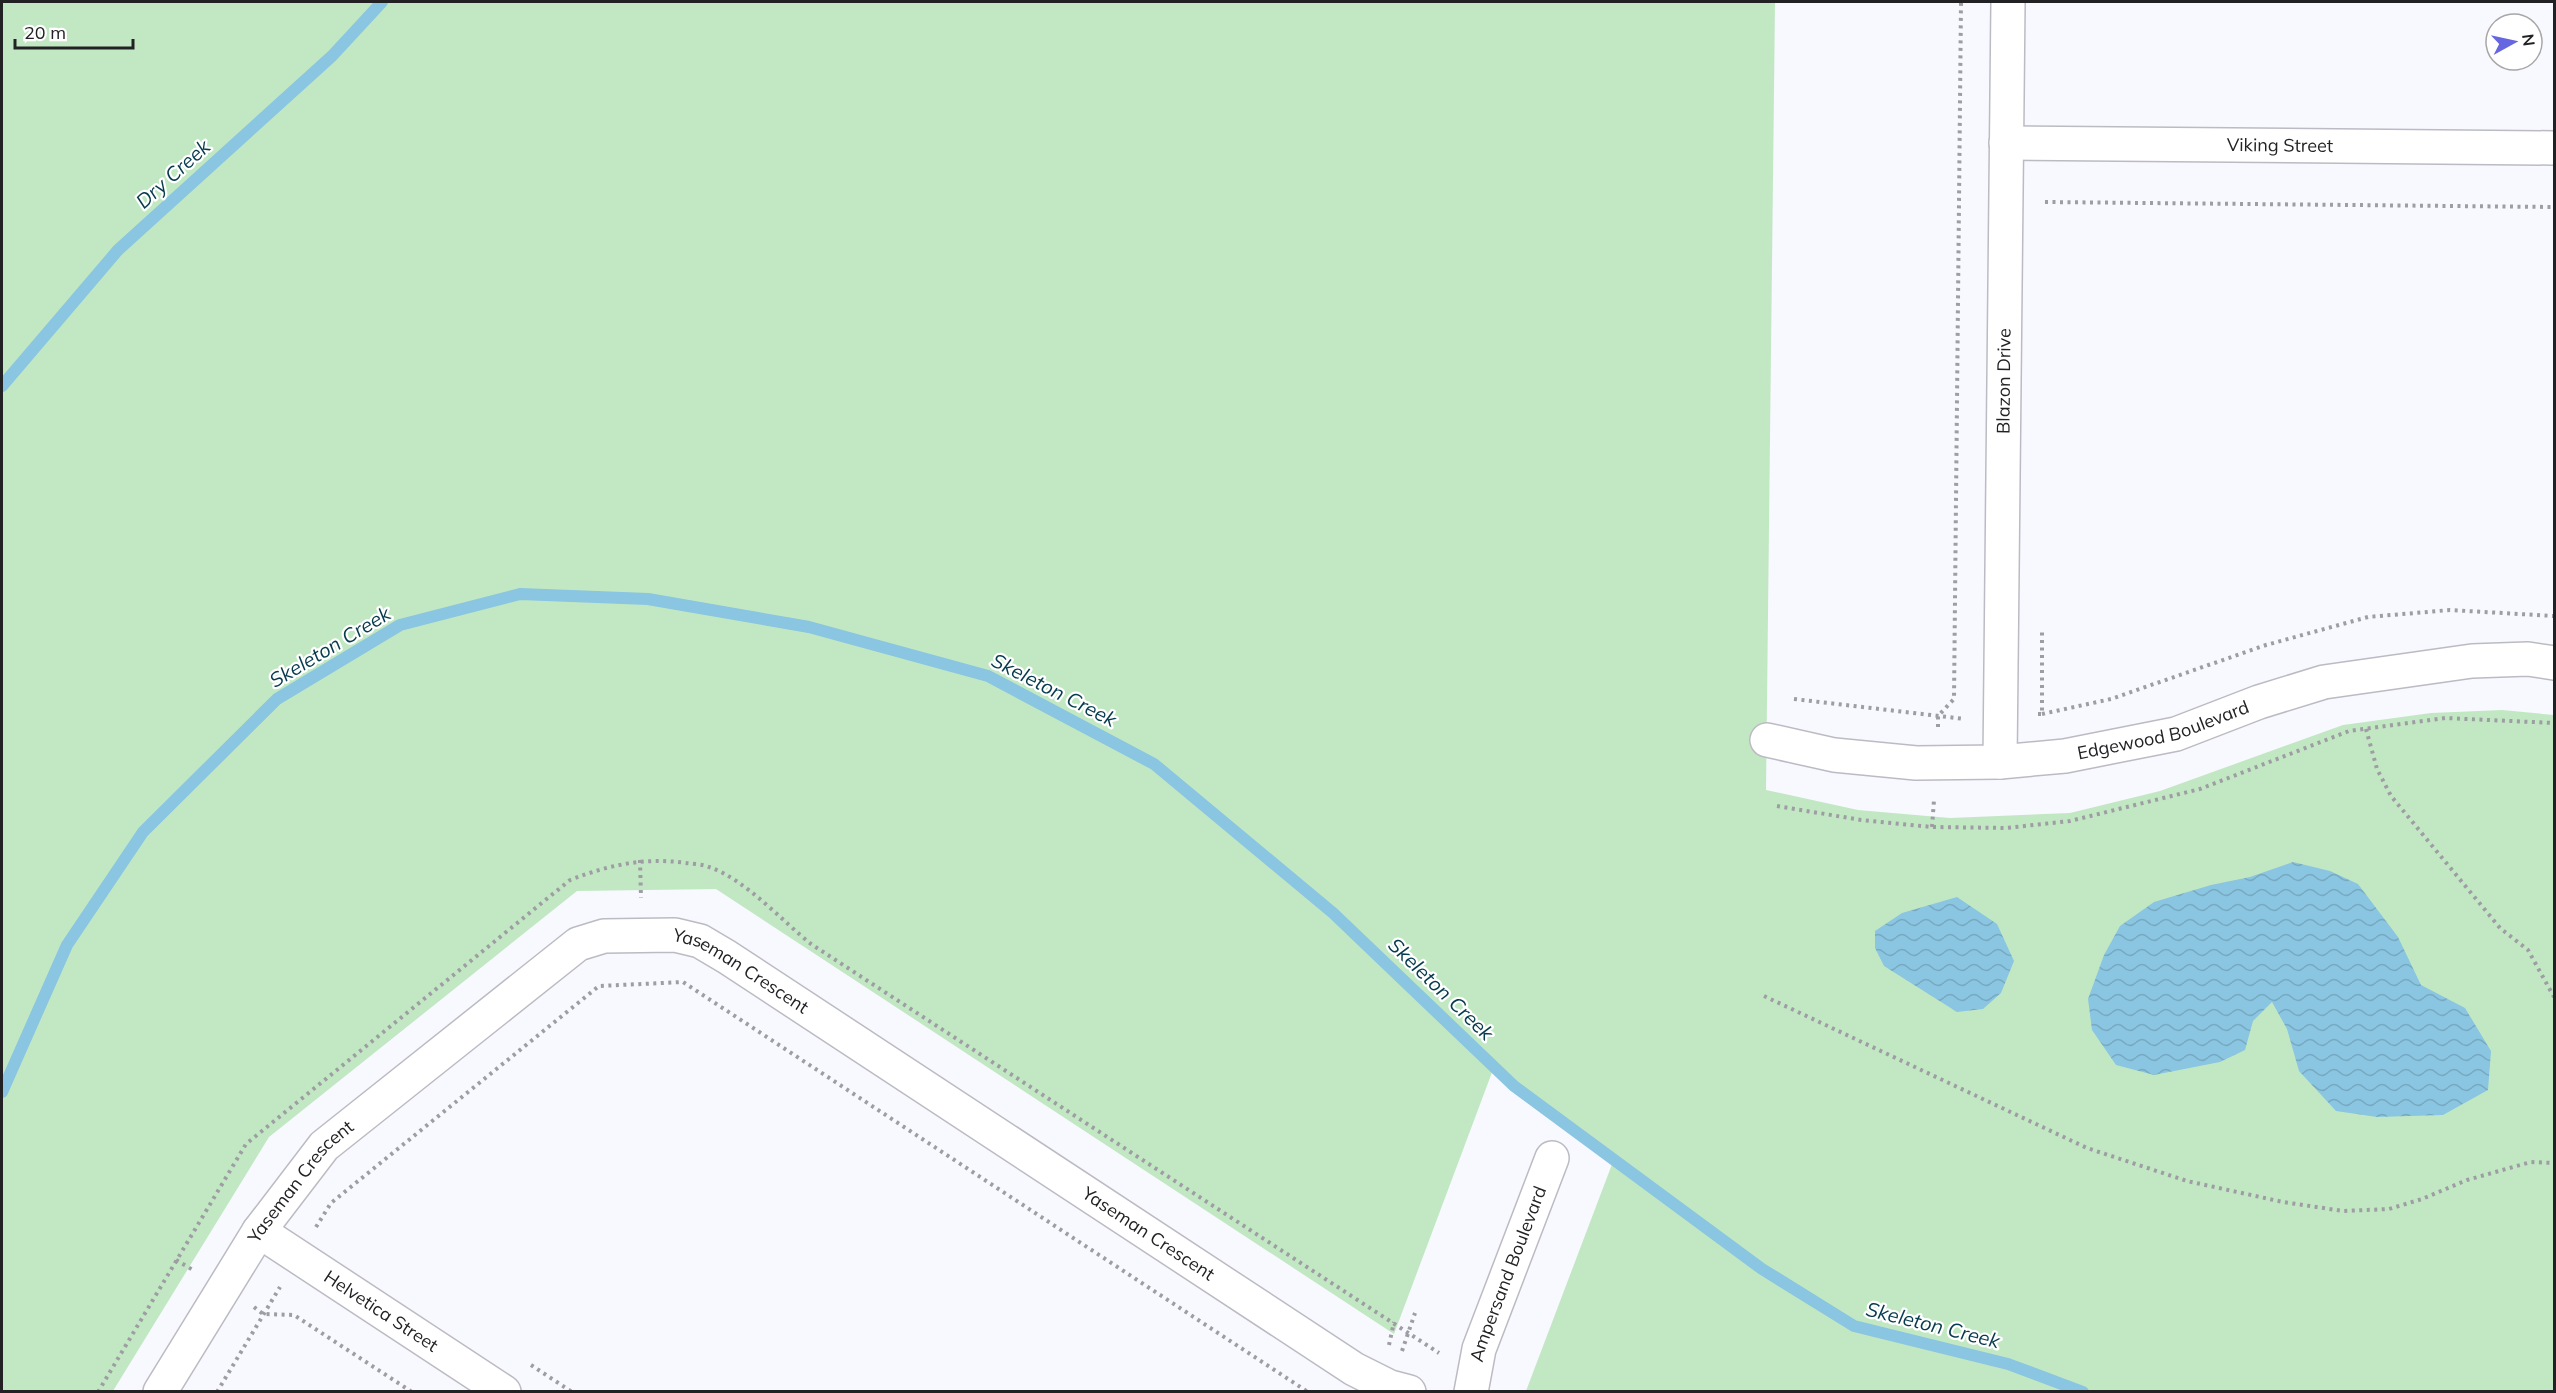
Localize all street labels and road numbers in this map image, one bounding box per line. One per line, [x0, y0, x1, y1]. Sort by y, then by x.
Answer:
street label: Viking Street [2227, 133, 2333, 157]
street label: Blazon Drive [1991, 328, 2016, 434]
street label: Edgewood Boulevard [2075, 695, 2252, 764]
street label: Yaseman Crescent [670, 923, 813, 1018]
street label: Yaseman Crescent [242, 1115, 358, 1248]
street label: Yaseman Crescent [1077, 1181, 1219, 1285]
street label: Ampersand Boulevard [1465, 1183, 1551, 1364]
street label: Helvetica Street [320, 1265, 443, 1357]

